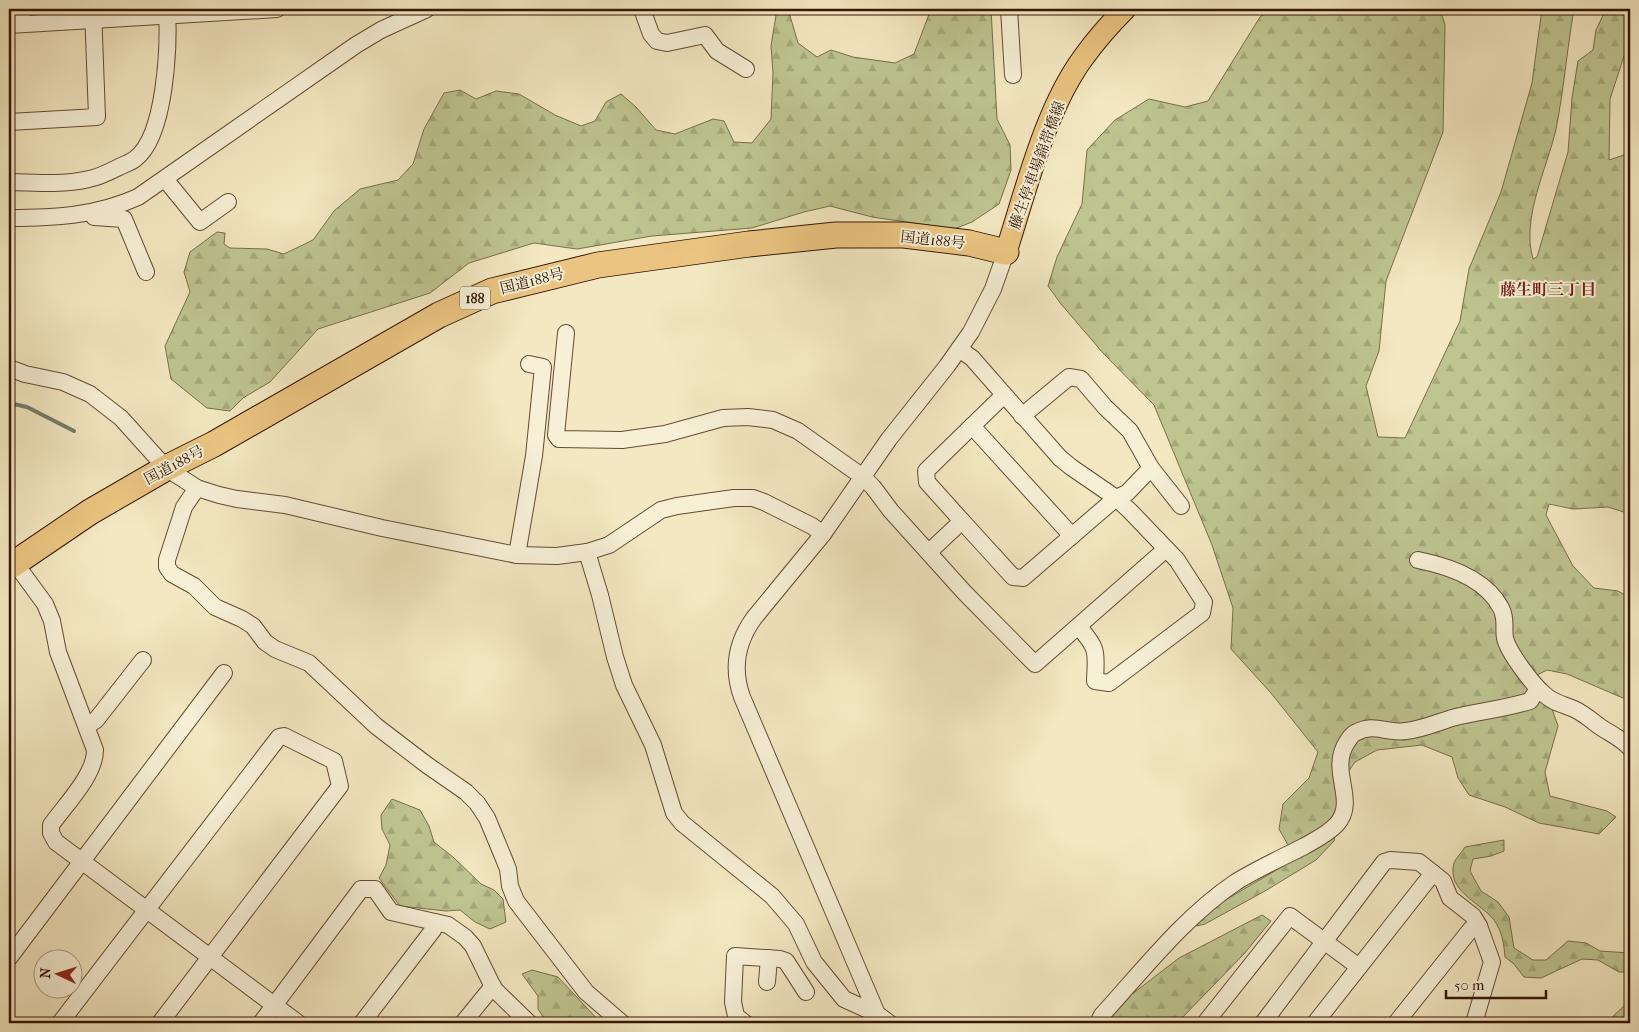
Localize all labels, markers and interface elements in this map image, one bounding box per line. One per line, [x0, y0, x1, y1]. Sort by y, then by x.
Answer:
street label: 藤生停車場錦帯橋線 [1005, 98, 1069, 232]
street label: 国道188号 [900, 228, 966, 252]
street label: 国道188号 [498, 264, 566, 298]
district label: 藤生町三丁目 [1500, 280, 1596, 299]
road number: 188 [460, 286, 490, 310]
street label: 国道188号 [141, 442, 207, 488]
north arrow [32, 950, 82, 1000]
text: N [37, 967, 54, 979]
scale bar [1446, 967, 1546, 999]
text: 50 m [1454, 976, 1485, 994]

